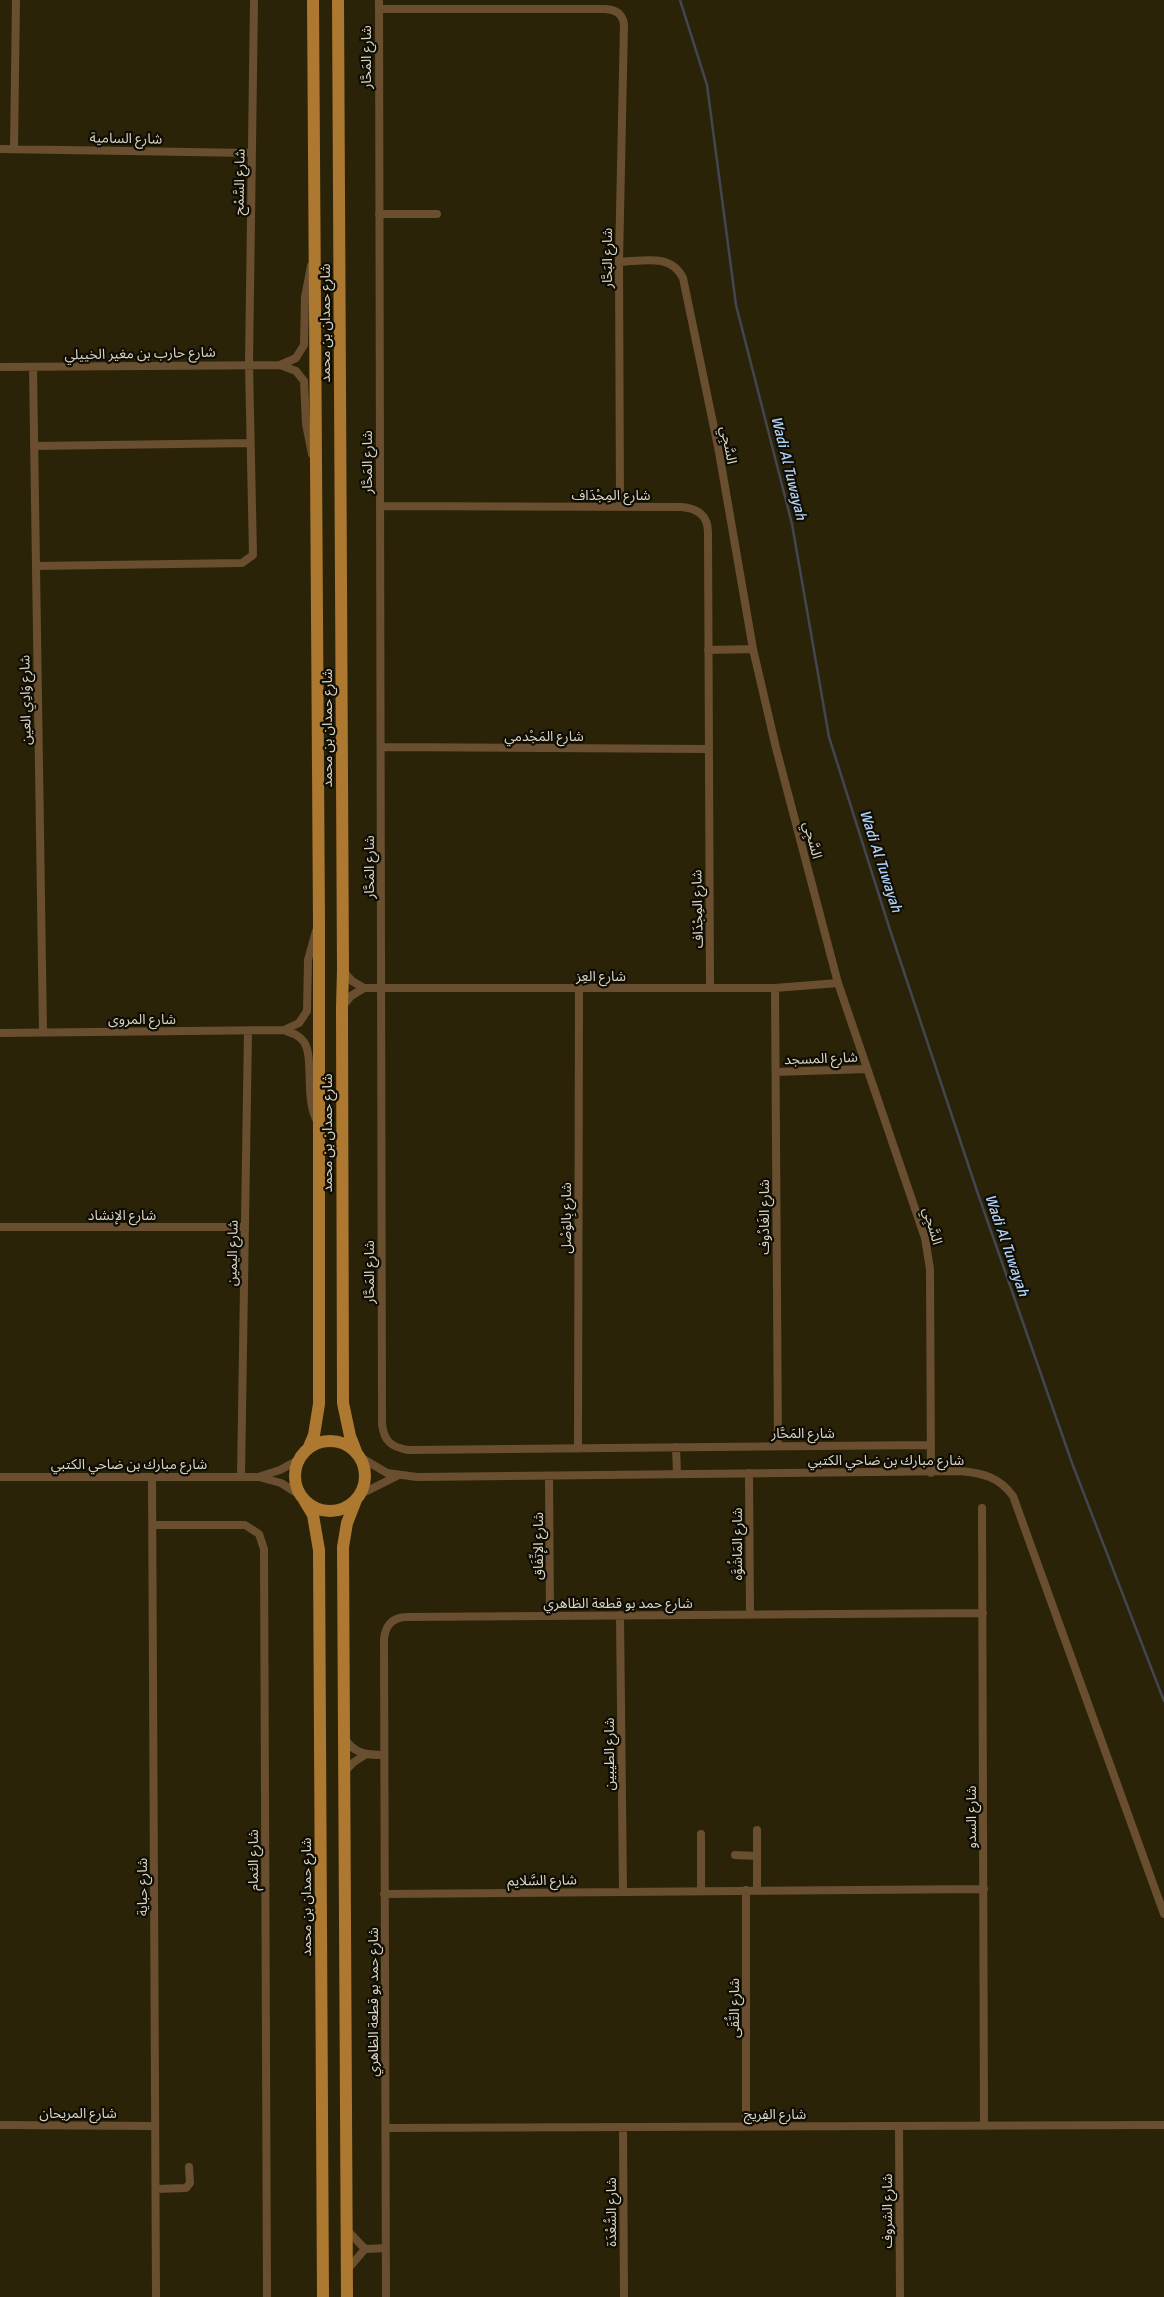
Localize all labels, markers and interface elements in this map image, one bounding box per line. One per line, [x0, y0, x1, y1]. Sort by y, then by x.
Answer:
street label: شارع المَحَّار [358, 25, 377, 90]
street label: شارع السامية [89, 129, 162, 150]
street label: شارع السَّمْح [230, 149, 251, 215]
street label: شارع البَحَّار [599, 228, 618, 289]
street label: شارع حمدان بن محمد [317, 263, 336, 383]
street label: شارع حارب بن مغير الخييلي [64, 344, 216, 366]
water label: Wadi Al Tuwayah [767, 414, 811, 523]
street label: السَّجِي [714, 425, 740, 466]
street label: شارع المَحَّار [359, 430, 378, 495]
street label: شارع المِجْدَاف [572, 487, 650, 506]
street label: شارع وَادِي العين [16, 655, 37, 745]
street label: شارع حمدان بن محمد [319, 668, 338, 788]
street label: شارع المَجْدمي [504, 728, 584, 747]
water label: Wadi Al Tuwayah [856, 807, 906, 915]
street label: السَّجِي [797, 820, 826, 861]
street label: شارع المَحَّار [361, 835, 380, 900]
street label: شارع المِجْدَاف [688, 869, 709, 949]
street label: شارع العِز [575, 968, 626, 987]
street label: شارع المروى [108, 1011, 176, 1030]
street label: شارع المسجد [784, 1049, 858, 1070]
street label: شارع حمدان بن محمد [319, 1073, 338, 1193]
street label: شارع الغَادُوف [756, 1179, 775, 1255]
street label: شارع بِالوَصْل [558, 1182, 577, 1254]
water label: Wadi Al Tuwayah [981, 1192, 1033, 1299]
street label: السَّجِي [917, 1205, 946, 1247]
street label: شارع الإنشاد [88, 1207, 156, 1226]
street label: شارع اليمين [223, 1220, 244, 1286]
street label: شارع المَحَّار [361, 1240, 380, 1305]
street label: شارع المَحَّار [770, 1425, 835, 1444]
street label: شارع مبارك بن ضاحي الكتبي [808, 1452, 964, 1471]
street label: شارع مبارك بن ضاحي الكتبي [51, 1456, 207, 1475]
street label: شارع المَاشُوَّه [727, 1508, 748, 1580]
street label: شارع الإتِّفَاق [528, 1512, 549, 1580]
street label: شارع حمد بو قطعة الظاهري [543, 1595, 693, 1614]
street label: شارع الطيبين [601, 1718, 620, 1790]
street label: شارع السدو [963, 1786, 982, 1848]
street label: شارع الثمام [245, 1829, 264, 1891]
street label: شارع حمدان بن محمد [298, 1837, 317, 1957]
street label: شارع حباية [134, 1858, 153, 1916]
street label: شارع السَّلايم [507, 1871, 577, 1892]
street label: شارع حمد بو قطعة الظاهري [365, 1927, 384, 2077]
street label: شارع التُّقَى [724, 1978, 745, 2038]
street label: شارع المريحان [39, 2105, 117, 2124]
street label: شارع الفِريج [744, 2106, 806, 2125]
street label: شارع الشروف [879, 2174, 898, 2248]
street label: شارع السُّعْدَة [603, 2177, 622, 2247]

